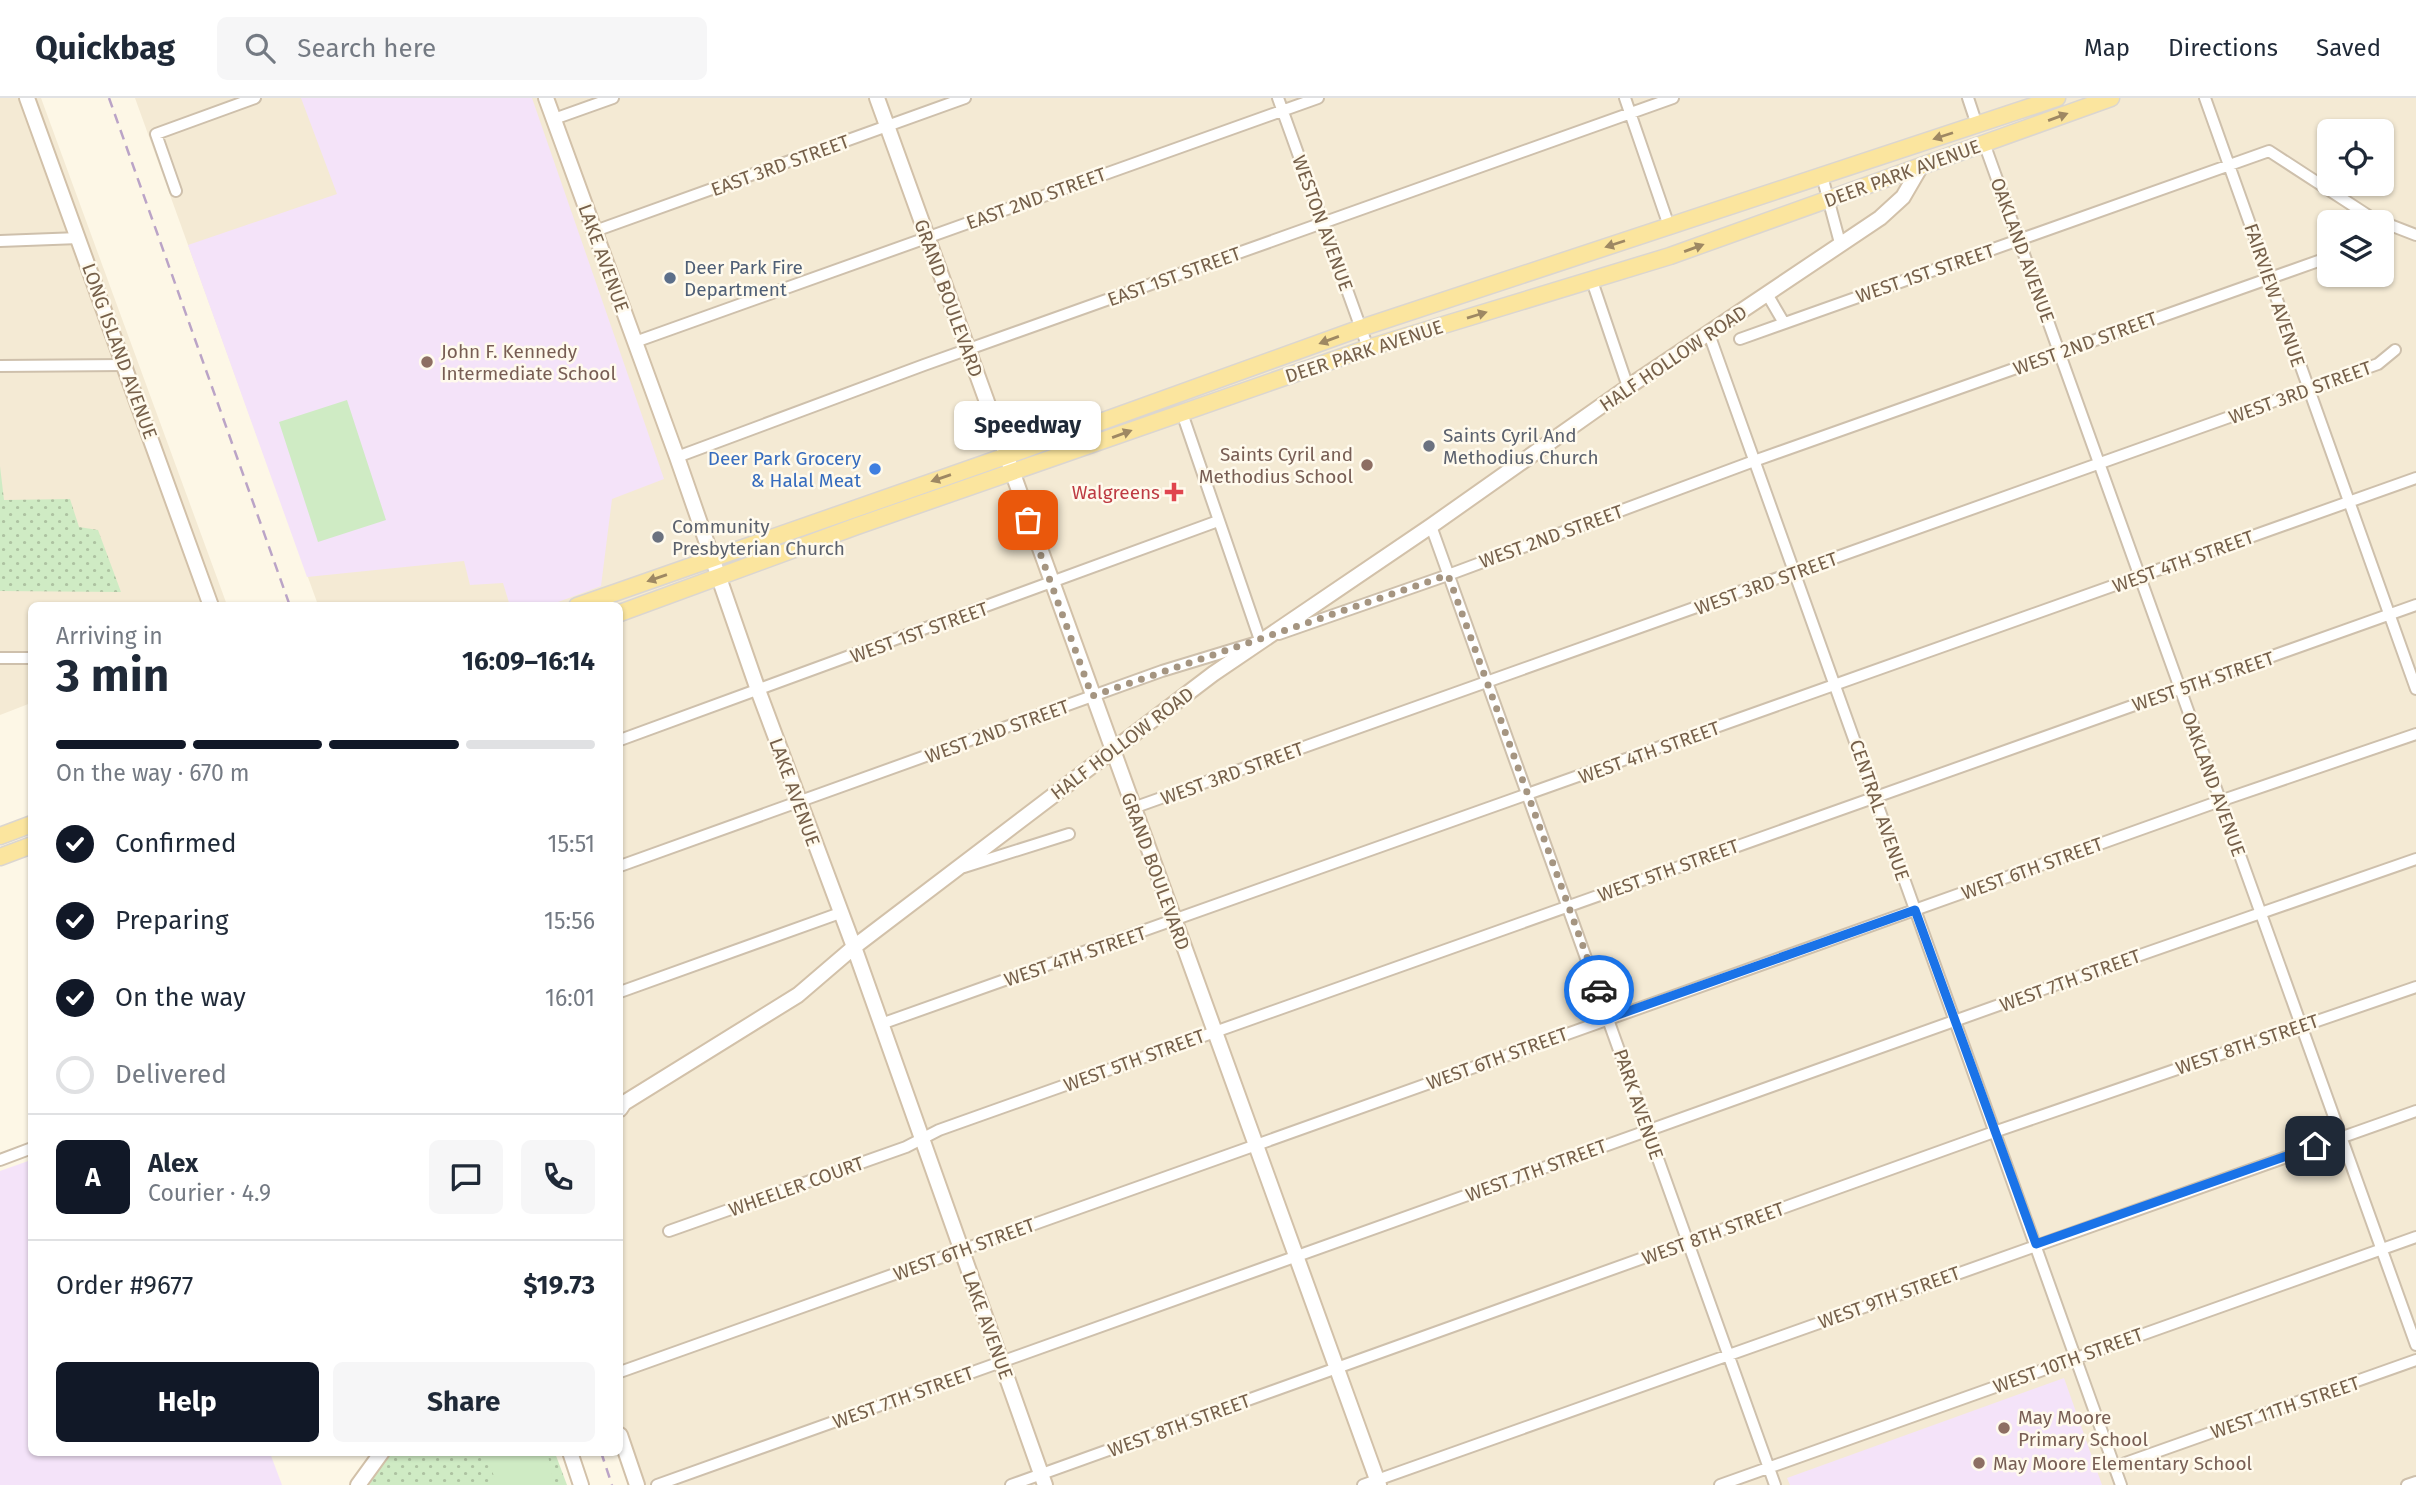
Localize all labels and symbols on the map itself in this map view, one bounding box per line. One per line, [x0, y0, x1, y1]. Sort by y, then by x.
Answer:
one-way arrow [2048, 111, 2069, 122]
street label: EAST 3RD STREET [708, 130, 853, 201]
one-way arrow [1932, 131, 1953, 142]
street label: DEER PARK AVENUE [1821, 135, 1983, 212]
street label: WESTON AVENUE [1287, 152, 1358, 294]
street label: EAST 2ND STREET [963, 162, 1109, 234]
street label: OAKLAND AVENUE [1986, 174, 2059, 326]
street label: LAKE AVENUE [573, 201, 634, 316]
street label: GRAND BOULEVARD [909, 216, 988, 380]
street label: FAIRVIEW AVENUE [2239, 220, 2310, 370]
one-way arrow [1604, 239, 1625, 250]
street label: WEST 1ST STREET [1853, 239, 1998, 308]
street label: EAST 1ST STREET [1104, 242, 1244, 311]
one-way arrow [1684, 242, 1705, 253]
place label: Deer Park Fire Department [684, 256, 803, 301]
street label: LONG ISLAND AVENUE [77, 260, 162, 442]
marker: Deer Park Fire Department [662, 270, 678, 286]
street label: HALF HOLLOW ROAD [1595, 300, 1751, 416]
street label: WEST 2ND STREET [2010, 307, 2160, 380]
one-way arrow [1467, 309, 1488, 319]
street label: DEER PARK AVENUE [1282, 315, 1446, 388]
one-way arrow [1319, 335, 1340, 346]
place label: John F. Kennedy Intermediate School [441, 340, 616, 385]
marker: John F. Kennedy Intermediate School [419, 354, 435, 370]
street label: WEST 3RD STREET [2226, 356, 2375, 429]
callout: Speedway [954, 401, 1102, 450]
place label: Saints Cyril And Methodius Church [1443, 424, 1599, 469]
one-way arrow [1112, 428, 1133, 439]
marker: Saints Cyril And Methodius Church [1421, 438, 1437, 454]
place label: Saints Cyril and Methodius School [1199, 443, 1353, 488]
place label: Deer Park Grocery & Halal Meat [708, 447, 862, 492]
marker: Saints Cyril and Methodius School [1359, 457, 1375, 473]
marker: Deer Park Grocery & Halal Meat [867, 461, 883, 477]
one-way arrow [930, 473, 951, 484]
place label: Walgreens [1072, 481, 1160, 504]
marker: Walgreens [1166, 484, 1182, 500]
pin [998, 490, 1058, 550]
street label: WEST 2ND STREET [1476, 500, 1626, 573]
place label: Community Presbyterian Church [672, 515, 845, 560]
street label: WEST 4TH STREET [2109, 525, 2257, 598]
marker: Community Presbyterian Church [650, 529, 666, 545]
street label: WEST 3RD STREET [1692, 547, 1841, 620]
one-way arrow [646, 572, 667, 583]
street label: WEST 1ST STREET [847, 597, 991, 668]
street label: WEST 5TH STREET [2129, 646, 2277, 717]
street label: HALF HOLLOW ROAD [1046, 682, 1198, 805]
street label: WEST 2ND STREET [922, 695, 1072, 768]
street label: OAKLAND AVENUE [2177, 708, 2250, 860]
street label: WEST 4TH STREET [1575, 716, 1723, 789]
street label: LAKE AVENUE [764, 735, 825, 850]
street label: WEST 3RD STREET [1158, 737, 1307, 810]
street label: CENTRAL AVENUE [1845, 737, 1914, 884]
street label: GRAND BOULEVARD [1116, 789, 1195, 953]
street label: WEST 6TH STREET [1958, 832, 2106, 905]
street label: WEST 5TH STREET [1595, 834, 1742, 907]
street label: WEST 4TH STREET [1001, 921, 1149, 992]
street label: WEST 7TH STREET [1997, 944, 2144, 1017]
courier [1564, 955, 1634, 1025]
street label: WEST 8TH STREET [2173, 1009, 2322, 1080]
street label: WEST 6TH STREET [1423, 1022, 1571, 1095]
street label: WEST 5TH STREET [1061, 1024, 1208, 1097]
street label: PARK AVENUE [1609, 1046, 1668, 1163]
pin [2285, 1116, 2345, 1176]
street label: WEST 7TH STREET [1463, 1134, 1610, 1207]
street label: WHEELER COURT [726, 1151, 867, 1222]
street label: WEST 8TH STREET [1639, 1197, 1788, 1270]
street label: WEST 6TH STREET [890, 1213, 1038, 1286]
street label: WEST 9TH STREET [1815, 1261, 1963, 1334]
street label: LAKE AVENUE [957, 1268, 1018, 1383]
street label: WEST 10TH STREET [1990, 1323, 2146, 1398]
street label: WEST 7TH STREET [830, 1361, 977, 1434]
street label: WEST 11TH STREET [2208, 1371, 2363, 1444]
street label: WEST 8TH STREET [1105, 1389, 1254, 1462]
place label: May Moore Primary School [2018, 1406, 2148, 1451]
marker: May Moore Primary School [1996, 1420, 2012, 1436]
place label: May Moore Elementary School [1993, 1452, 2253, 1475]
marker: May Moore Elementary School [1971, 1455, 1987, 1471]

